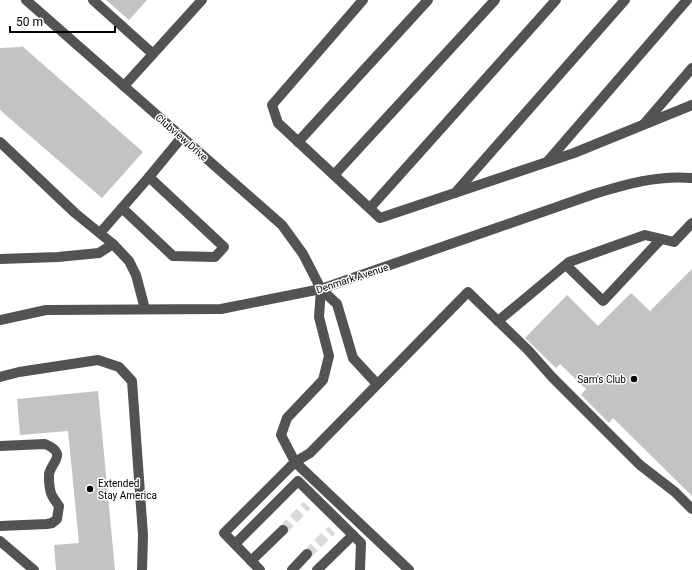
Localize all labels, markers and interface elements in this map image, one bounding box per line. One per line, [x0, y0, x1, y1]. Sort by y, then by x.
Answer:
scale bar [10, 8, 115, 34]
text: 50 m [16, 15, 43, 29]
street label: Clubview Drive [154, 112, 210, 163]
street label: Denmark Avenue [315, 262, 390, 295]
place label: Sam's Club [577, 374, 626, 385]
marker: Sam's Club [629, 374, 639, 384]
place label: Extended Stay America [98, 478, 157, 501]
marker: Extended Stay America [85, 484, 95, 494]

